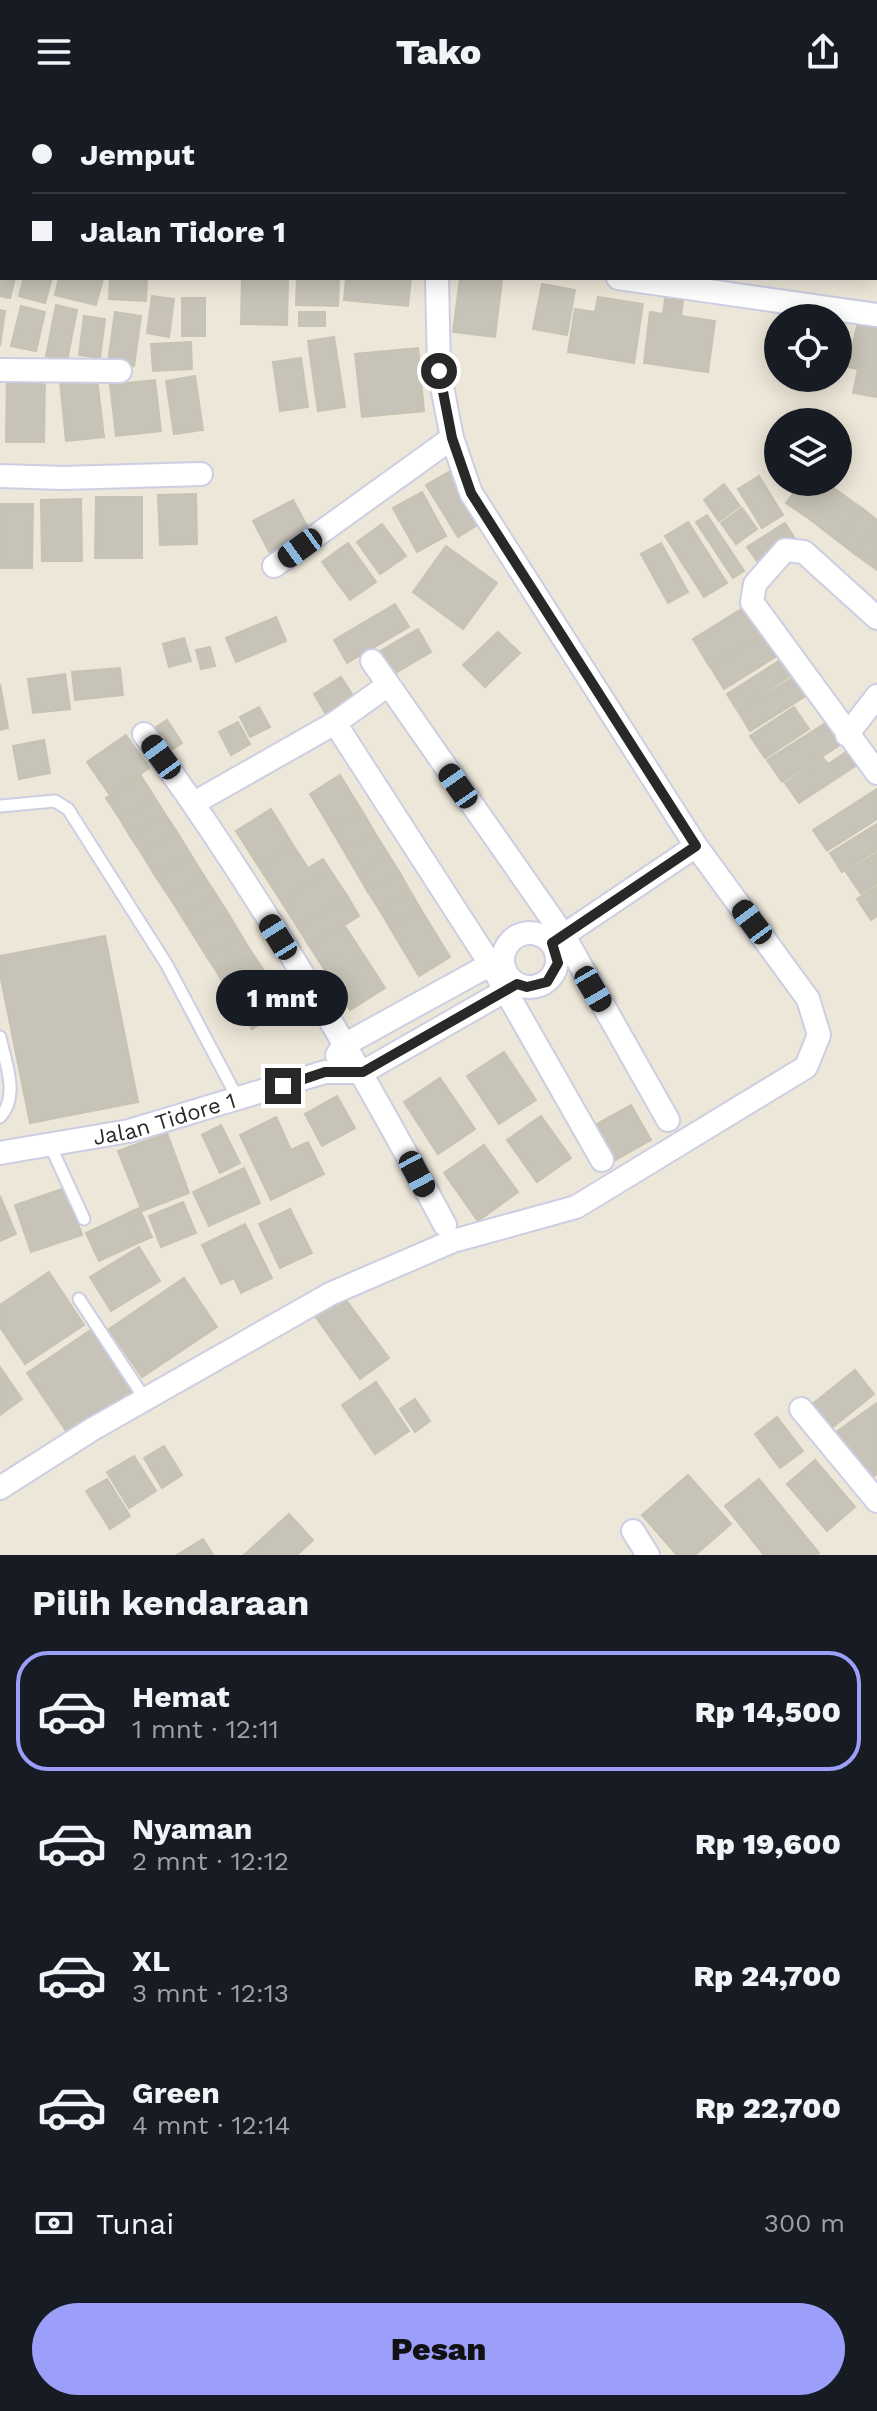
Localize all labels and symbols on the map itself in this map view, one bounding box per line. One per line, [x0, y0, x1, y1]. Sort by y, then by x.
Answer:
route start [421, 353, 457, 389]
car [274, 524, 326, 572]
car [137, 731, 185, 783]
car [434, 759, 482, 813]
car [728, 896, 776, 948]
car [255, 910, 301, 964]
car [571, 962, 615, 1016]
callout: 1 mnt [217, 970, 349, 1026]
route end [265, 1068, 301, 1104]
street label: Jalan Tidore 1 [91, 1088, 239, 1150]
car [395, 1147, 439, 1201]

